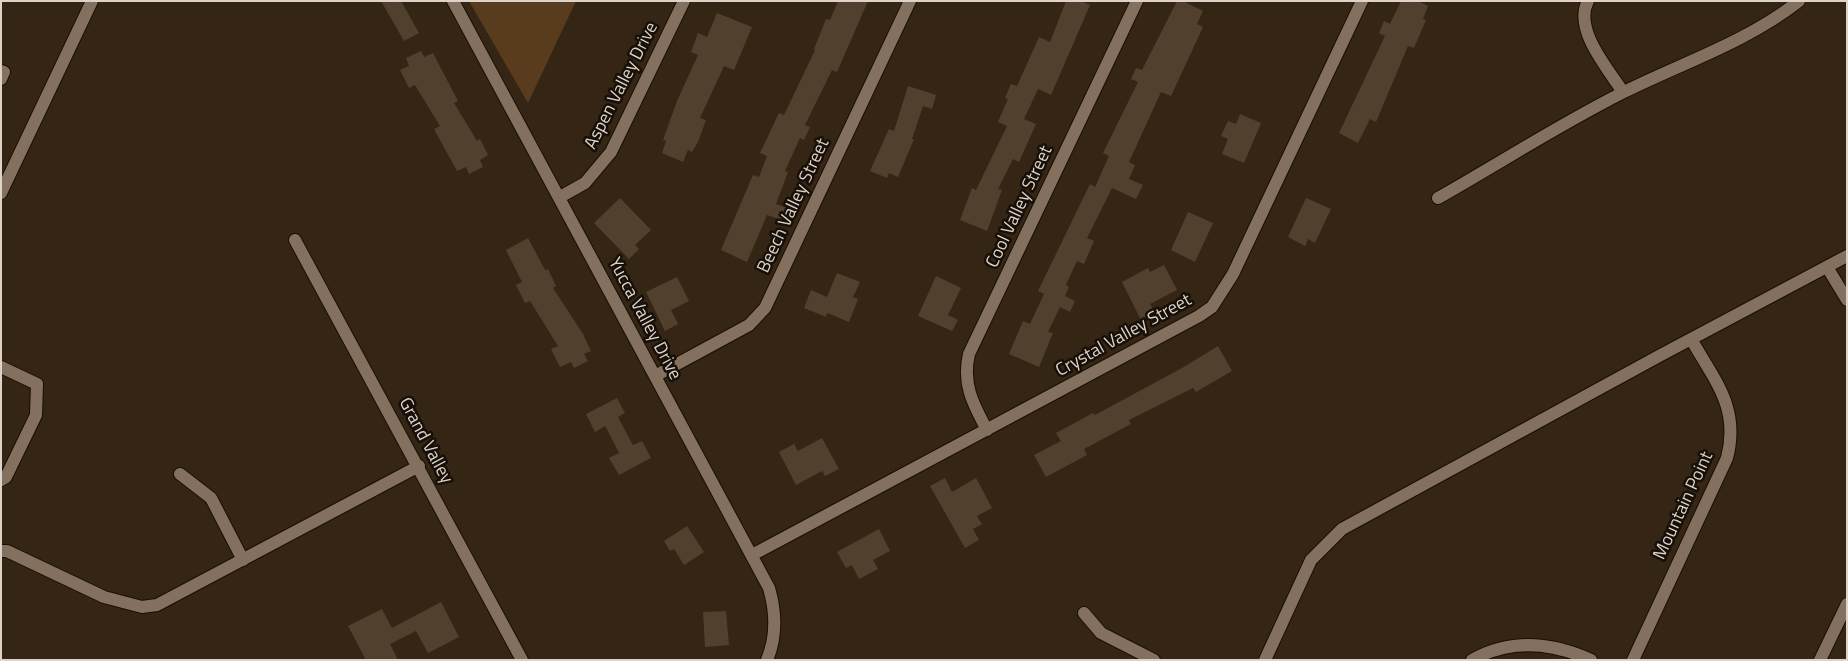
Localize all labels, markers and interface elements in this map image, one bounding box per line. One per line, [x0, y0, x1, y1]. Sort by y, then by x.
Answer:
street label: Aspen Valley Drive [581, 19, 663, 153]
street label: Beech Valley Street [753, 135, 835, 277]
street label: Cool Valley Street [982, 143, 1058, 271]
street label: Yucca Valley Drive [603, 254, 685, 384]
street label: Crystal Valley Street [1052, 290, 1196, 382]
street label: Grand Valley [393, 394, 457, 488]
street label: Mountain Point [1650, 449, 1718, 563]

